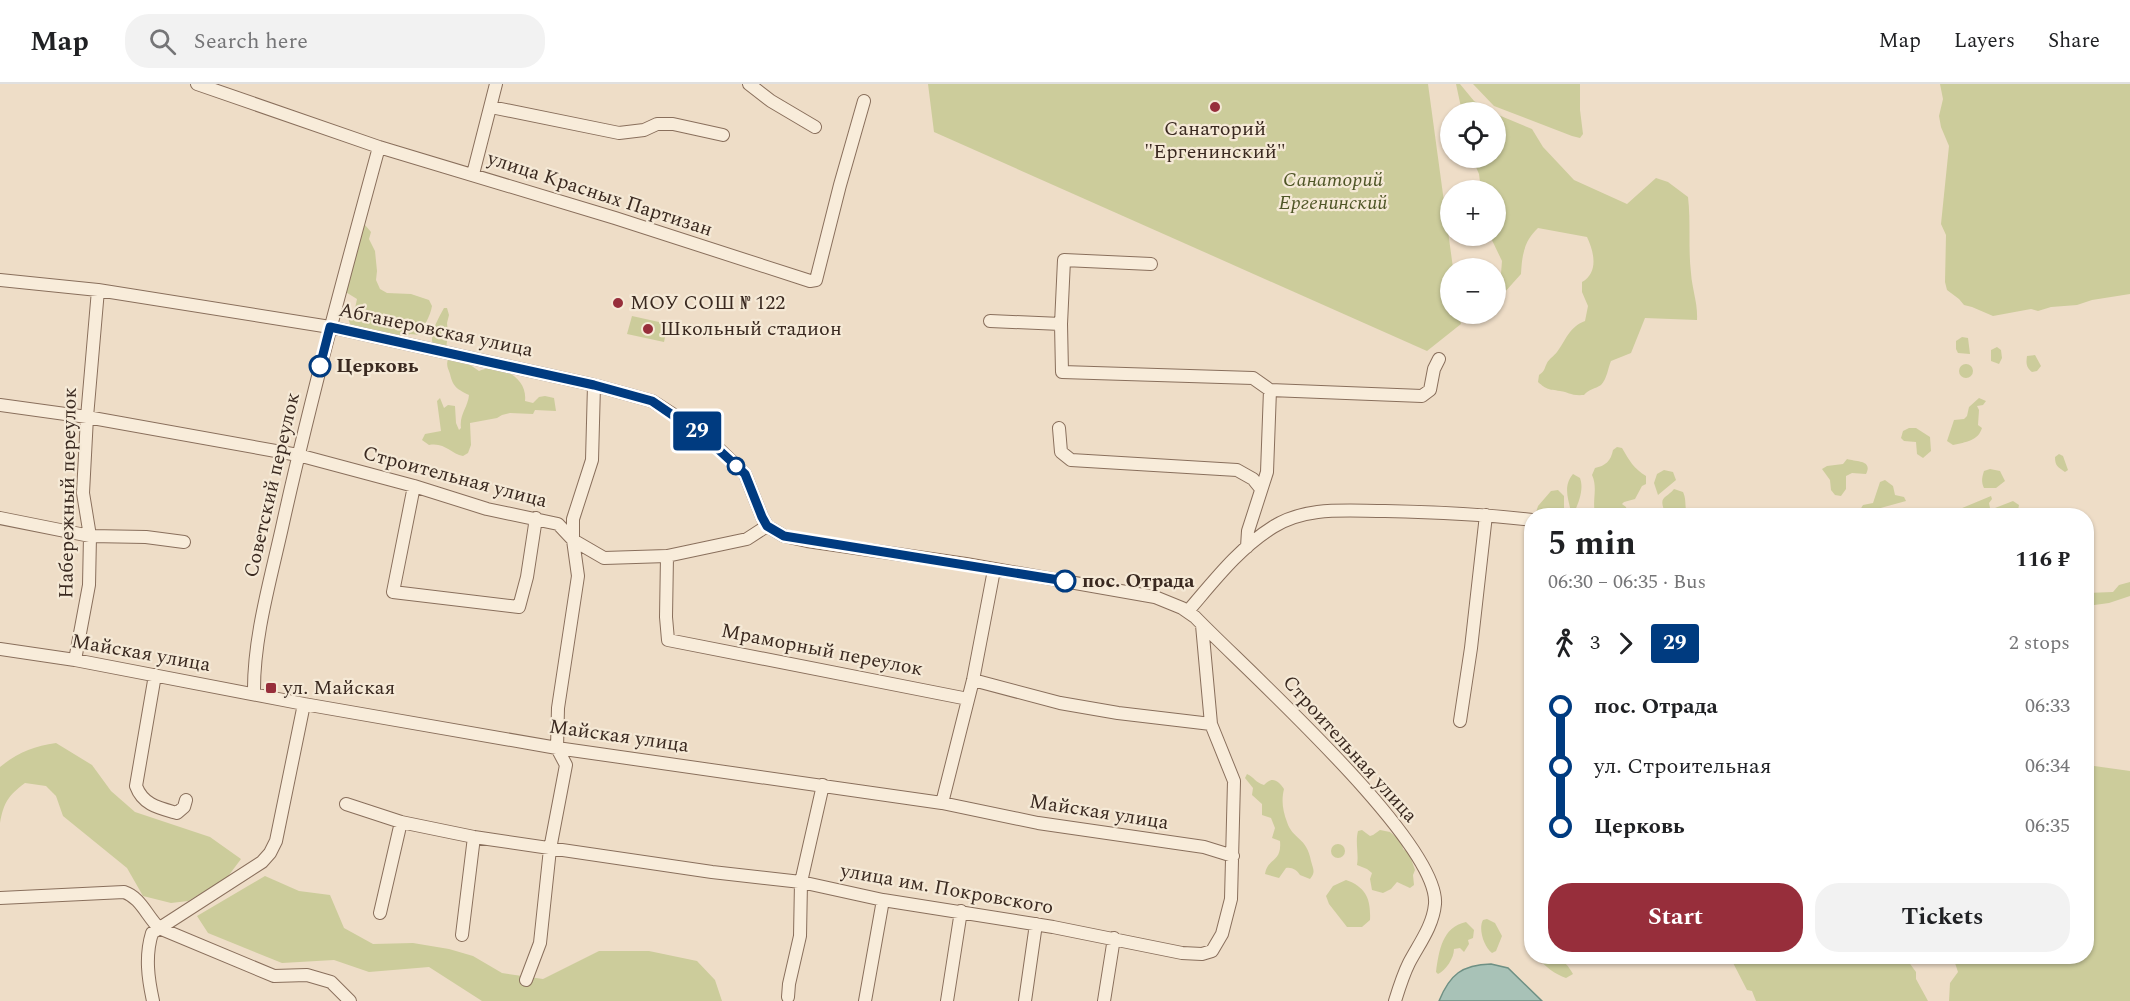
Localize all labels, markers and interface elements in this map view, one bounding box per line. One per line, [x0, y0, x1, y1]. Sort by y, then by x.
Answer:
search box [125, 14, 545, 68]
text: Map [30, 20, 89, 63]
icon: search [146, 25, 179, 58]
text: Search here [194, 25, 308, 58]
text: Map [1879, 25, 1921, 57]
text: Layers [1954, 25, 2015, 57]
text: Share [2048, 25, 2100, 57]
marker: Санаторий "Ергенинский" [1208, 100, 1222, 114]
map controls [1440, 102, 1506, 324]
button: locate [1440, 102, 1506, 168]
place label: Санаторий "Ергенинский" [1144, 114, 1286, 167]
street label: улица Красных Партизан [483, 143, 717, 245]
park label: Санаторий Ергенинский [1278, 165, 1388, 218]
button: + [1440, 180, 1506, 246]
button: − [1440, 258, 1506, 324]
place label: МОУ СОШ № 122 [630, 288, 785, 318]
street label: Абганеровская улица [336, 295, 536, 365]
marker: МОУ СОШ № 122 [611, 296, 625, 310]
place label: Школьный стадион [660, 314, 842, 344]
marker: Школьный стадион [641, 322, 655, 336]
place label: Церковь [336, 351, 419, 381]
marker: Церковь [309, 355, 331, 377]
street label: Набережный переулок [51, 387, 85, 599]
street label: Советский переулок [236, 389, 308, 581]
line badge: 29 [670, 412, 724, 450]
text: 29 [685, 415, 709, 447]
street label: Строительная улица [359, 438, 551, 516]
unlabelled marker [727, 457, 745, 475]
text: 5 min [1548, 519, 1636, 569]
text: 116 ₽ [2015, 543, 2070, 576]
place label: пос. Отрада [1082, 566, 1195, 596]
text: 06:30 – 06:35 · Bus [1548, 567, 1706, 597]
marker: пос. Отрада [1054, 570, 1076, 592]
street label: Мраморный переулок [719, 616, 925, 684]
street label: Майская улица [69, 626, 213, 680]
icon: walk [1548, 627, 1581, 660]
icon: forward [1609, 627, 1642, 660]
text: 29 [1663, 627, 1687, 659]
text: 3 [1590, 628, 1600, 658]
text: 2 stops [2009, 628, 2070, 658]
street label: Строительная улица [1275, 668, 1425, 830]
place label: ул. Майская [282, 673, 395, 703]
marker: ул. Майская [264, 681, 278, 695]
text: пос. Отрада [1594, 690, 1718, 723]
text: 06:33 [2025, 691, 2070, 721]
street label: Майская улица [547, 711, 691, 761]
text: ул. Строительная [1594, 750, 1772, 783]
text: 06:34 [2025, 751, 2070, 781]
street label: Майская улица [1027, 786, 1171, 838]
text: Церковь [1594, 810, 1685, 843]
text: 06:35 [2025, 811, 2070, 841]
street label: улица им. Покровского [837, 855, 1056, 923]
button: Start [1548, 883, 1803, 952]
button: Tickets [1815, 883, 2070, 952]

